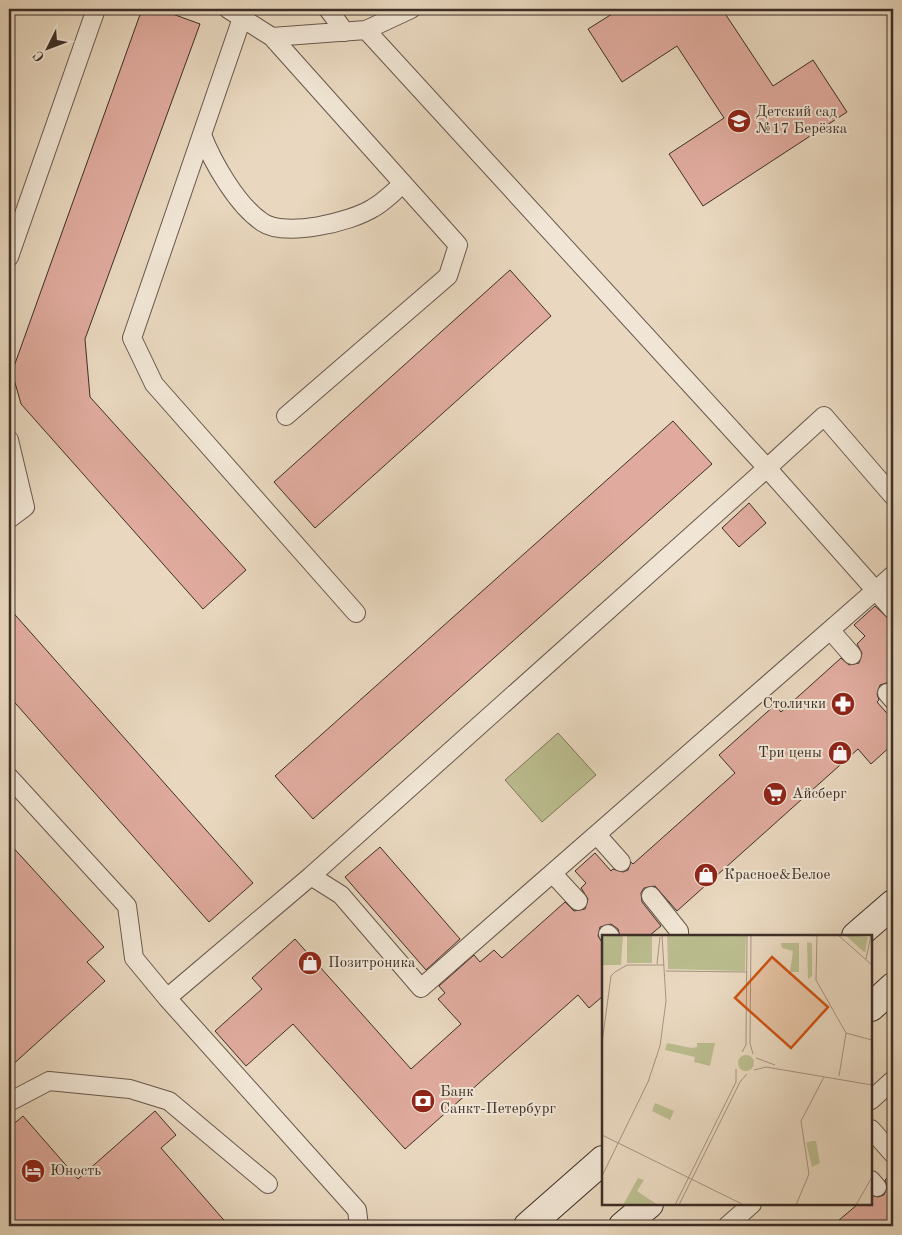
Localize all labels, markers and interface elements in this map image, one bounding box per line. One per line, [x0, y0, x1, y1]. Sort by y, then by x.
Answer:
north arrow [22, 22, 72, 72]
text: С [31, 48, 47, 64]
place label: Детский сад №17 Берёзка [756, 105, 848, 137]
school or university icon: Детский сад №17 Берёзка [726, 108, 752, 134]
pharmacy icon: Столички [830, 691, 856, 717]
place label: Столички [763, 697, 826, 712]
shop icon: Три цены [827, 740, 853, 766]
place label: Три цены [758, 746, 822, 761]
supermarket icon: Айсберг [762, 781, 788, 807]
place label: Айсберг [792, 787, 847, 802]
shop icon: Красное&Белое [693, 862, 719, 888]
place label: Красное&Белое [724, 868, 831, 883]
inset map [602, 935, 872, 1205]
shop icon: Позитроника [297, 950, 323, 976]
place label: Позитроника [328, 956, 416, 971]
place label: Банк Санкт-Петербург [440, 1085, 556, 1117]
bank icon: Банк Санкт-Петербург [410, 1088, 436, 1114]
hotel icon: Юность [20, 1158, 46, 1184]
place label: Юность [50, 1164, 101, 1179]

